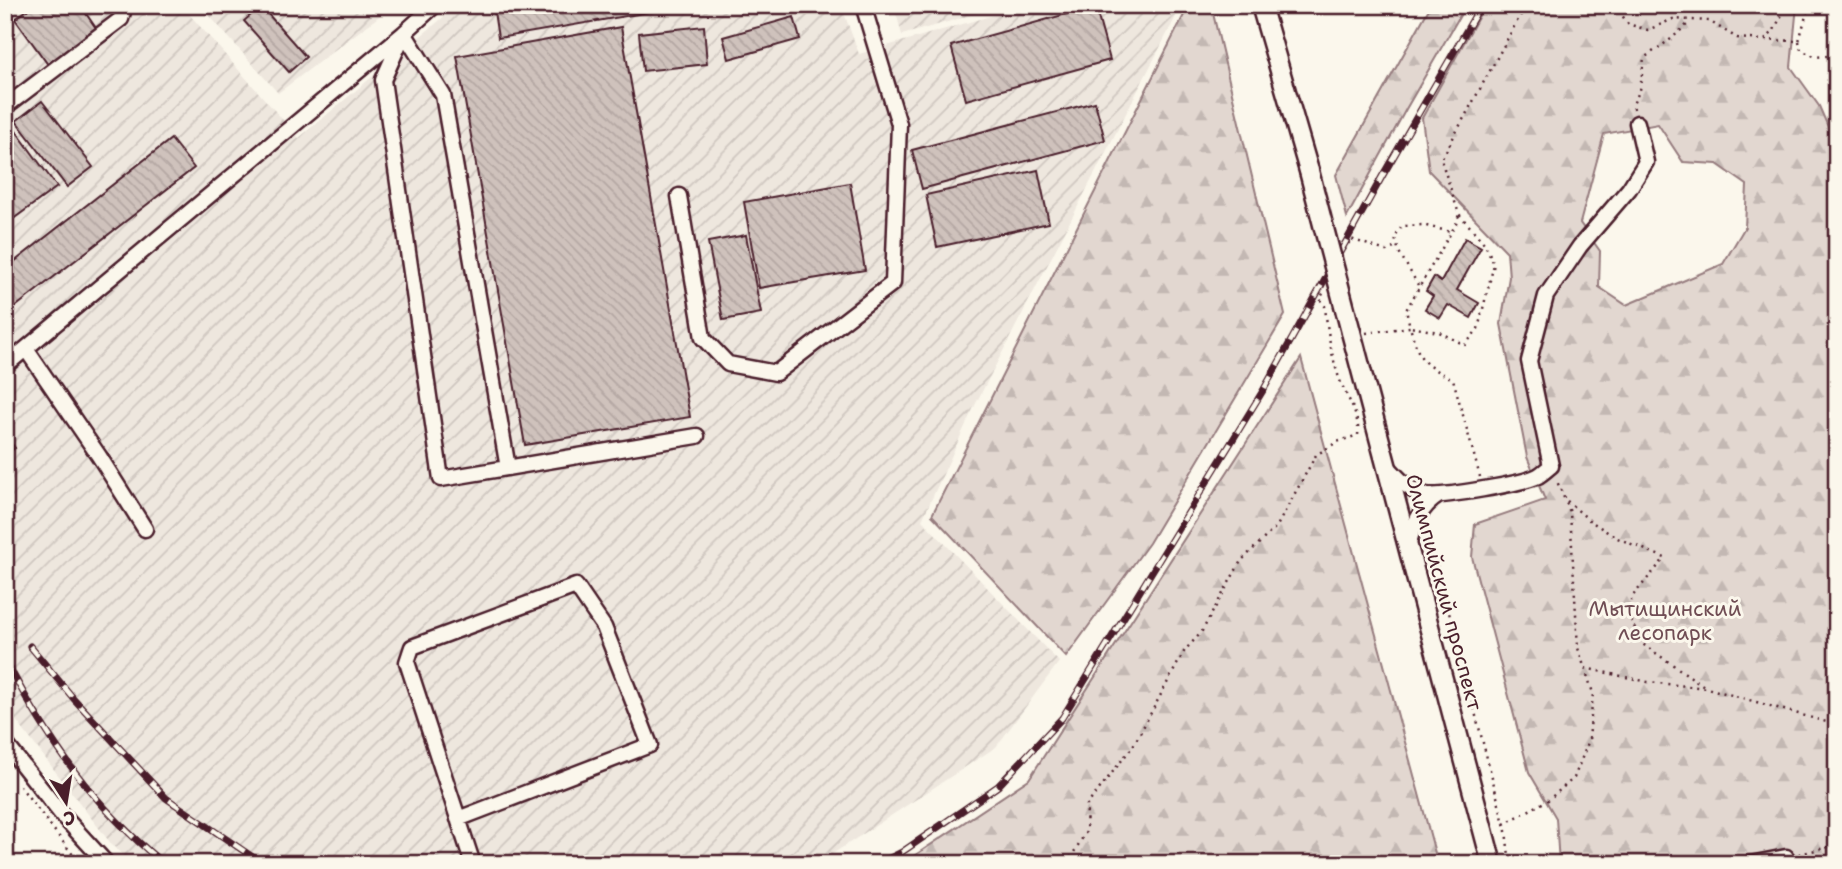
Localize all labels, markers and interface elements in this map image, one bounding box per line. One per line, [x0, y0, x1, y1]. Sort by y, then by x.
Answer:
street label: Олимпийский проспект [1399, 471, 1489, 714]
park label: Мытищинский лесопарк [1589, 595, 1742, 647]
north arrow [32, 768, 102, 838]
text: С [61, 805, 78, 832]

